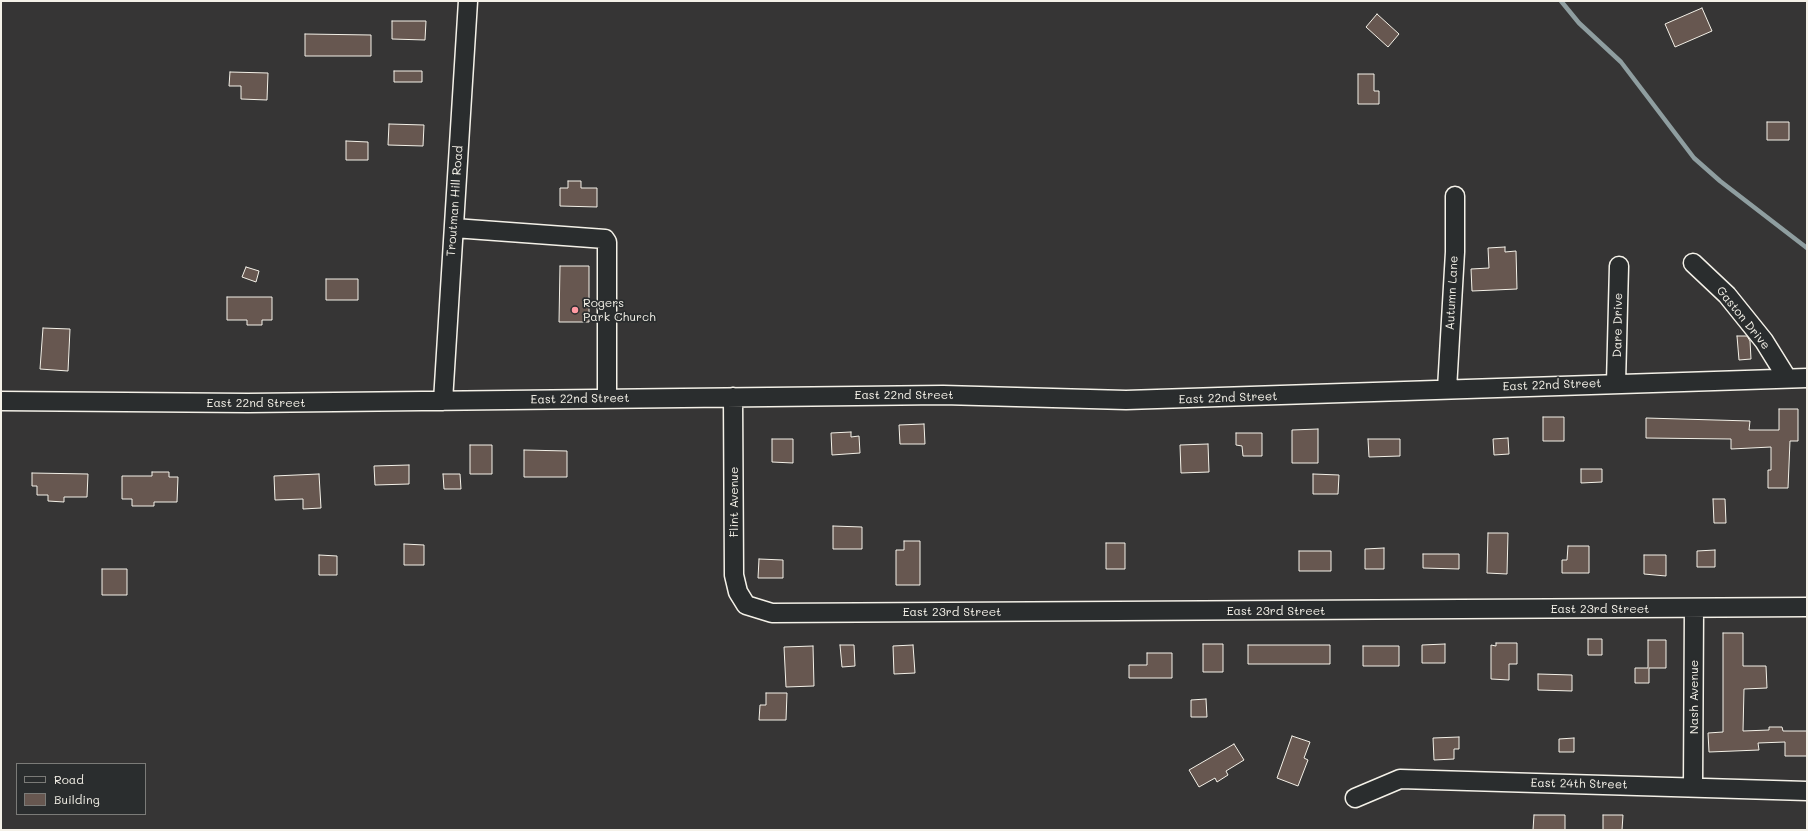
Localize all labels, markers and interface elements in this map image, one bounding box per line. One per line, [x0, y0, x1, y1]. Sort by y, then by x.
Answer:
street label: Troutman Hill Road [444, 145, 466, 257]
street label: Autumn Lane [1443, 255, 1461, 331]
street label: Gaston Drive [1713, 284, 1773, 352]
street label: Dare Drive [1610, 293, 1626, 357]
place label: Rogers Park Church [583, 296, 656, 324]
marker: Rogers Park Church [570, 305, 580, 315]
street label: East 22nd Street [1502, 376, 1602, 394]
street label: East 22nd Street [855, 388, 953, 402]
street label: East 22nd Street [1178, 389, 1278, 407]
street label: East 22nd Street [530, 391, 630, 407]
street label: East 22nd Street [207, 396, 305, 410]
street label: Flint Avenue [727, 467, 741, 537]
street label: East 23rd Street [1551, 602, 1649, 616]
street label: East 23rd Street [1227, 604, 1325, 618]
street label: East 23rd Street [903, 605, 1001, 619]
street label: Nash Avenue [1687, 660, 1701, 734]
legend [16, 763, 146, 815]
text: Road [54, 771, 84, 787]
street label: East 24th Street [1530, 776, 1628, 792]
text: Building [54, 791, 100, 807]

